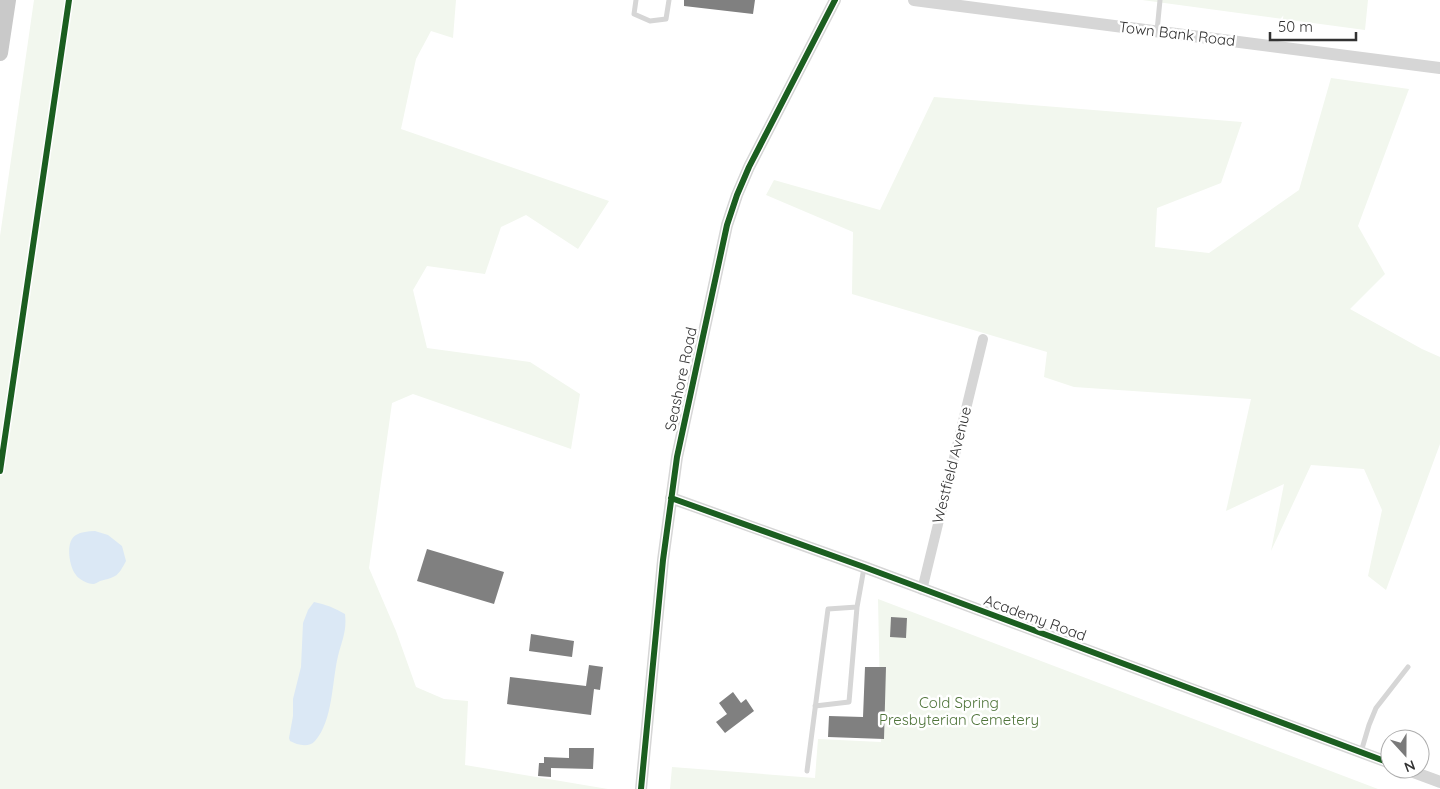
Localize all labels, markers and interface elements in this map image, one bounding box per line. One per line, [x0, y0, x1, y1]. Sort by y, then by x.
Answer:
scale bar [1270, 10, 1356, 42]
street label: Town Bank Road [1118, 17, 1236, 50]
text: 50 m [1278, 17, 1313, 36]
street label: Seashore Road [660, 325, 701, 433]
street label: Westfield Avenue [928, 404, 975, 525]
street label: Academy Road [981, 590, 1089, 645]
park label: Cold Spring Presbyterian Cemetery [879, 693, 1039, 729]
north arrow [1380, 729, 1430, 779]
text: N [1402, 756, 1418, 776]

